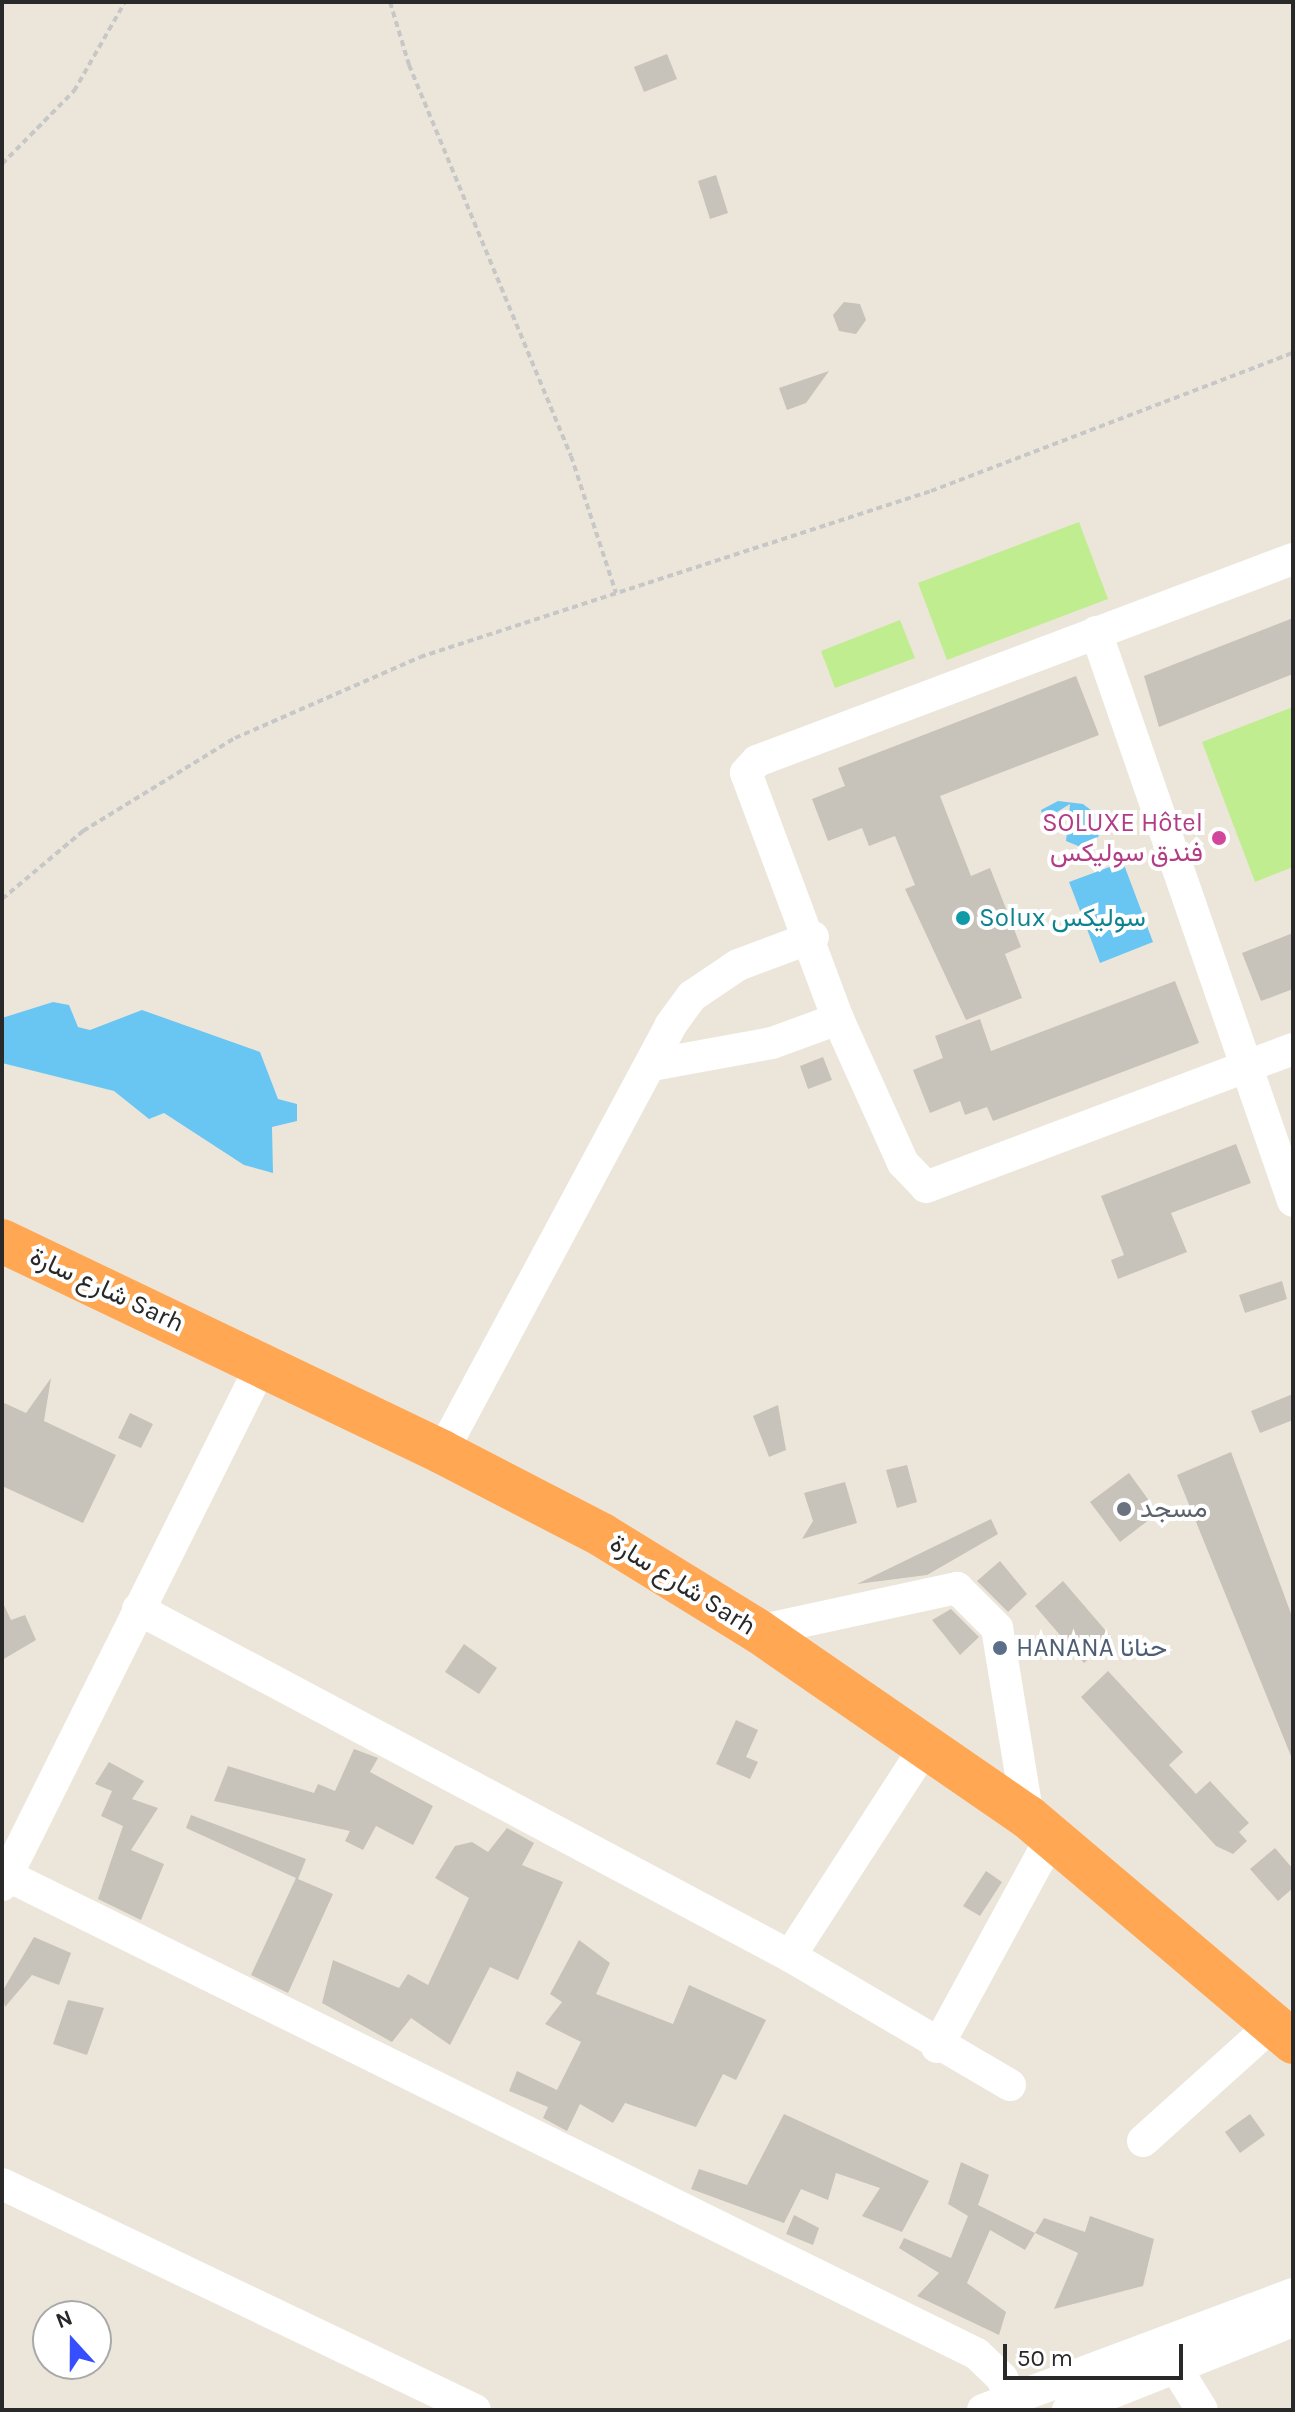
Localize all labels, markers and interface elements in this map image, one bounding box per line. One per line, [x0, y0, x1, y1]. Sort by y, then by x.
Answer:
place label: SOLUXE Hôtel فندق سوليكس [1042, 807, 1203, 868]
marker: SOLUXE Hôtel فندق سوليكس [1210, 829, 1228, 847]
place label: Solux سوليكس [979, 902, 1146, 934]
marker: Solux سوليكس [954, 909, 972, 927]
street label: شارع سارة Sarh [25, 1241, 189, 1339]
place label: مسجد [1140, 1493, 1207, 1525]
marker: مسجد [1115, 1500, 1133, 1518]
street label: شارع سارة Sarh [604, 1528, 762, 1642]
place label: HANANA حنانا [1016, 1632, 1167, 1664]
marker: HANANA حنانا [991, 1639, 1009, 1657]
north arrow [32, 2300, 112, 2380]
text: N [52, 2304, 76, 2334]
scale bar [1007, 2328, 1187, 2378]
text: 50 m [1017, 2344, 1073, 2372]

